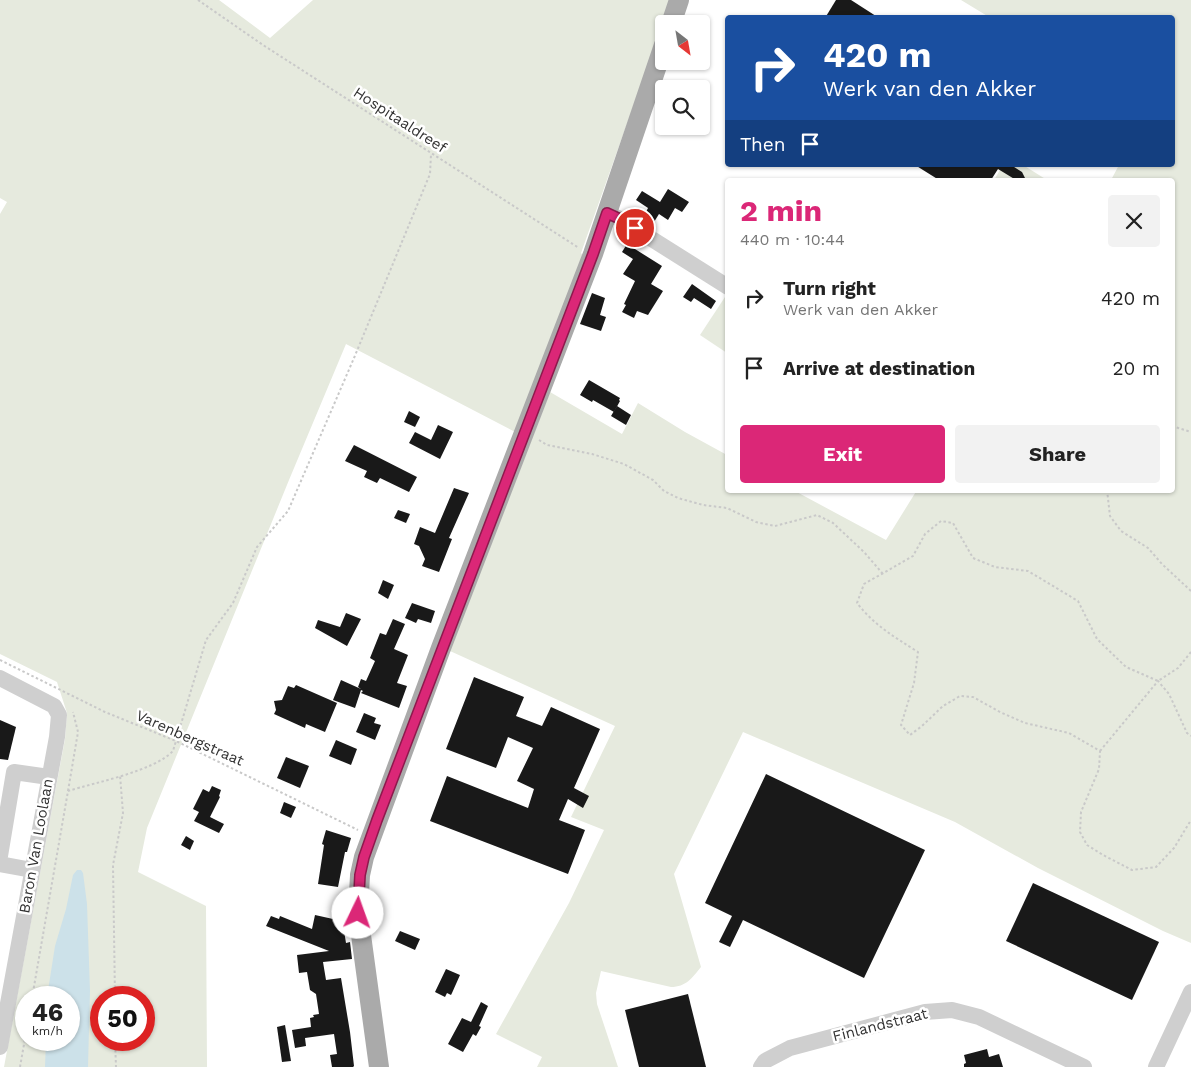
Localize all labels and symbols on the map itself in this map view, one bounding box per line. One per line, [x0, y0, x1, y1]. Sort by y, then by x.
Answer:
north arrow [655, 15, 710, 70]
street label: Hospitaaldreef [350, 83, 450, 157]
pin [614, 207, 656, 249]
street label: Varenbergstraat [133, 706, 247, 770]
street label: Baron Van Loolaan [15, 777, 57, 915]
position arrow [331, 886, 383, 938]
speed limit sign: 50 [90, 986, 155, 1051]
street label: Finlandstraat [831, 1004, 930, 1045]

